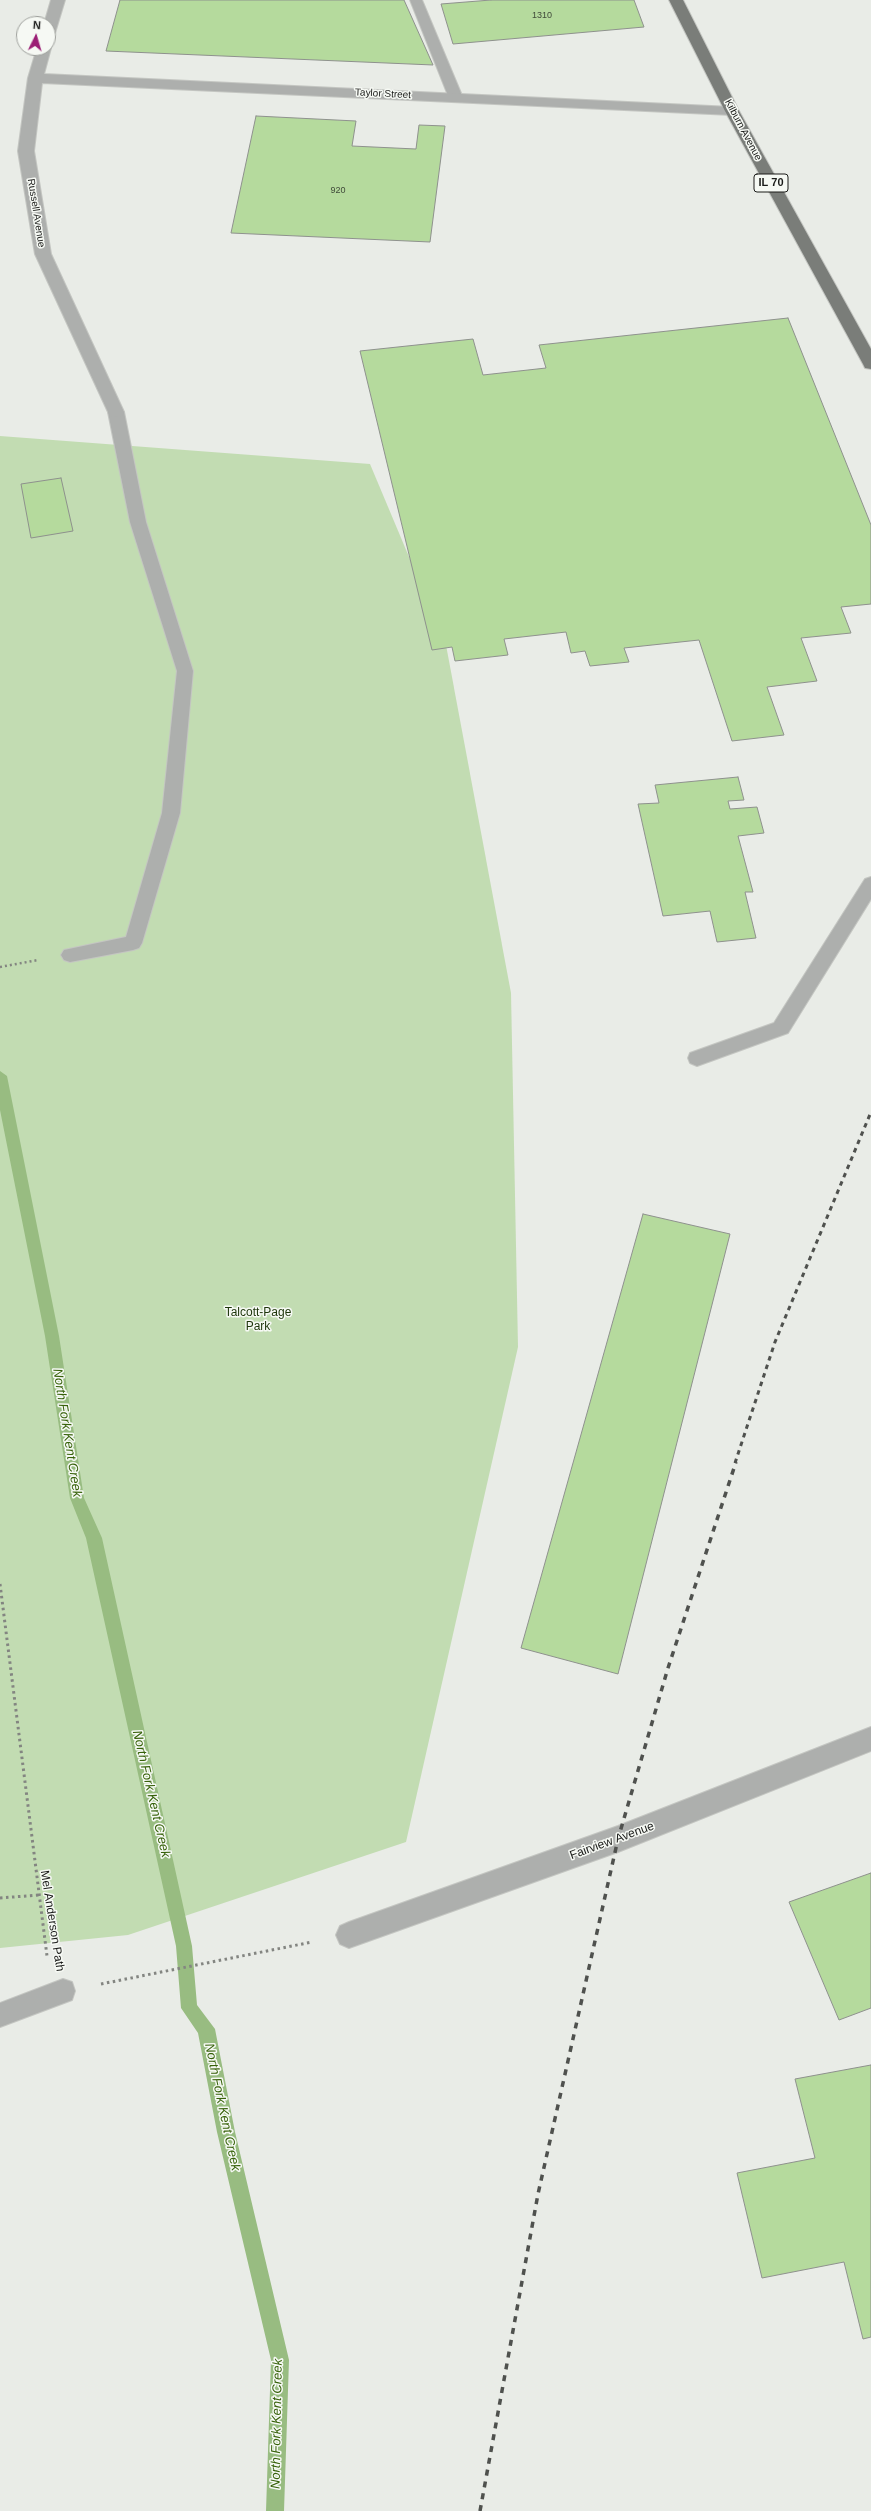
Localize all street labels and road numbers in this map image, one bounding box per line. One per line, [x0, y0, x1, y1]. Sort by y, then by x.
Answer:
street label: Taylor Street [355, 87, 411, 101]
street label: Kilburn Avenue [722, 97, 764, 163]
road number: IL 70 [754, 174, 788, 192]
street label: Russell Avenue [25, 178, 47, 248]
street label: Fairview Avenue [568, 1819, 656, 1863]
street label: Mel Anderson Path [37, 1869, 67, 1973]

